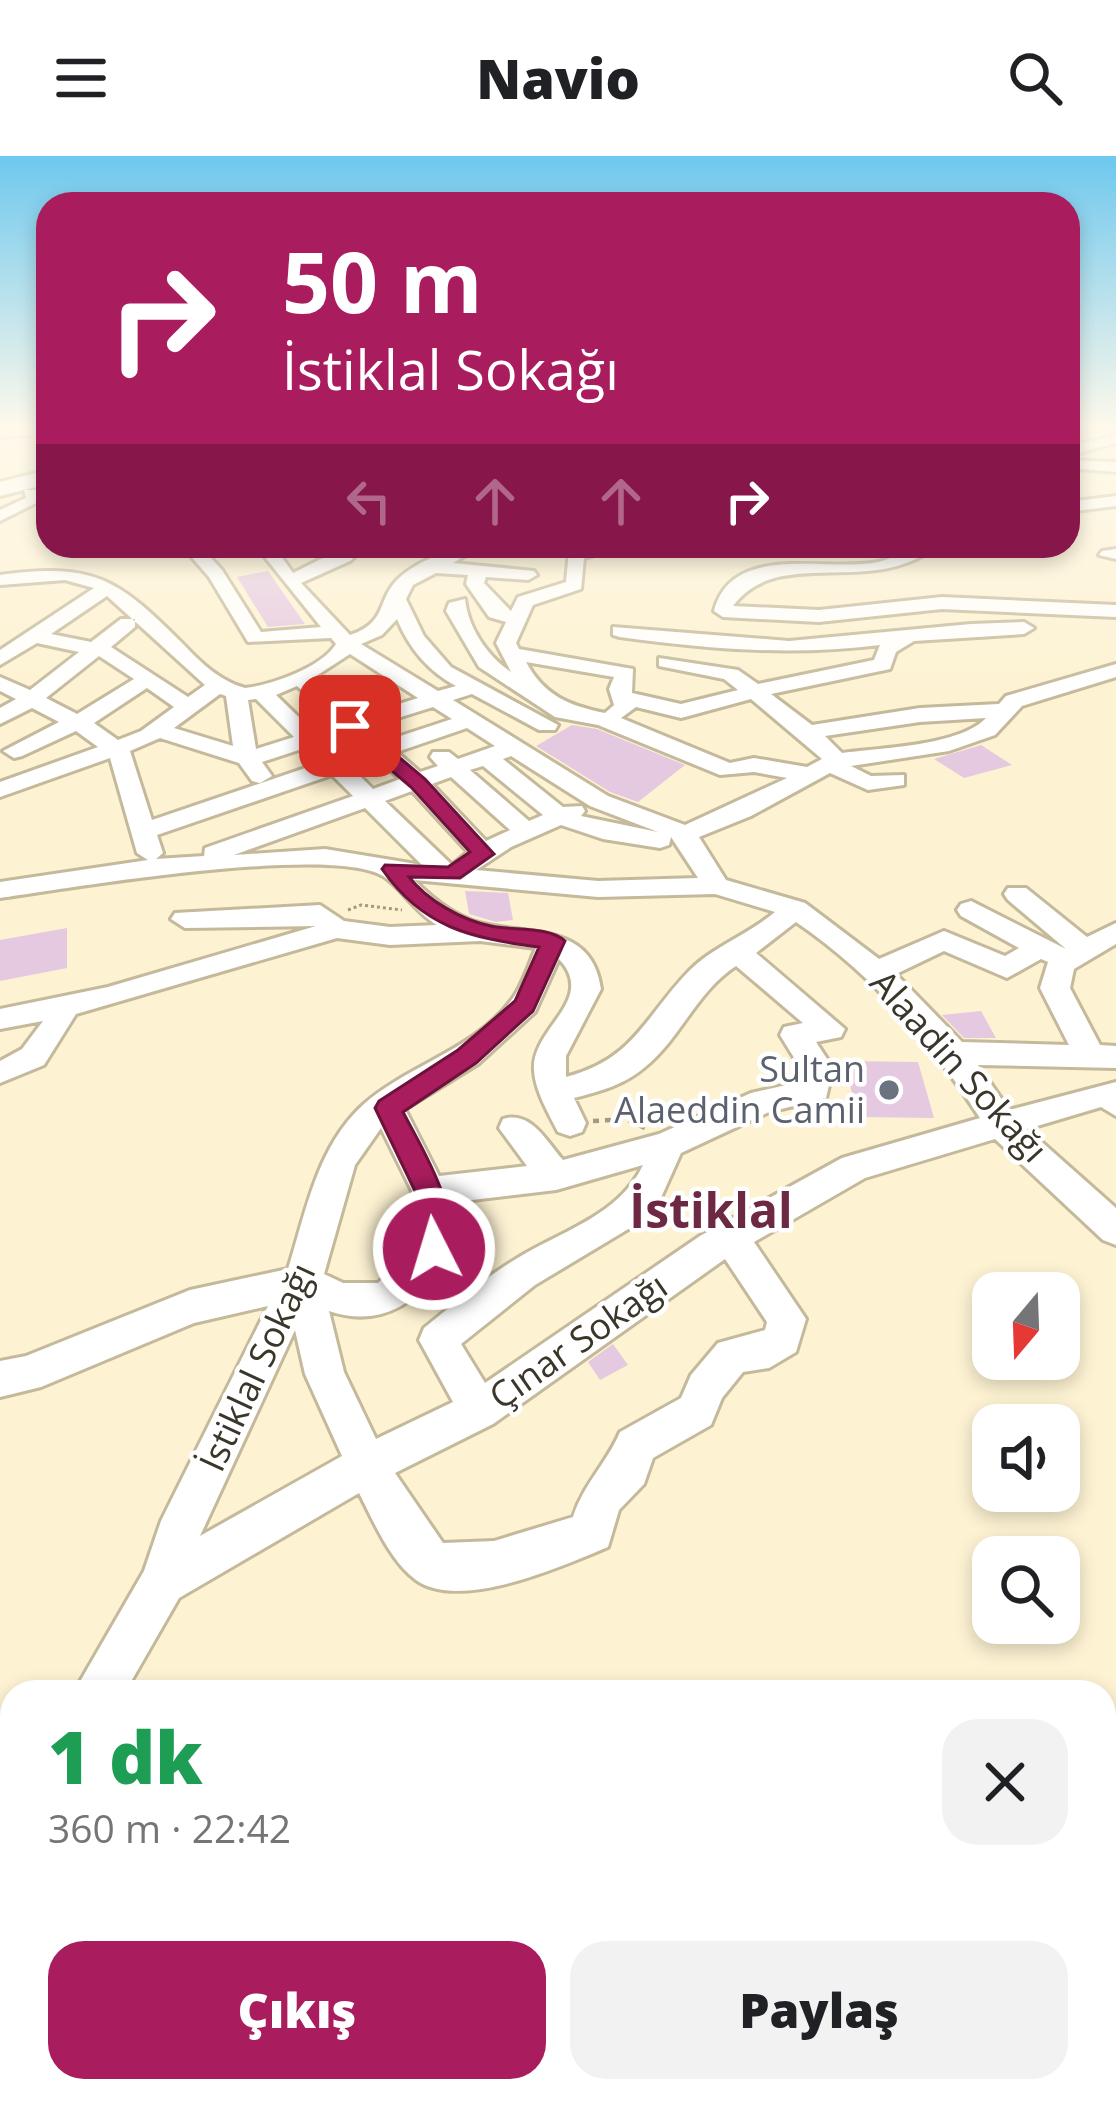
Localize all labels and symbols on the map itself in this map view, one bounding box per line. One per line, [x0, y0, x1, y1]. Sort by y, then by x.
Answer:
pin [299, 675, 401, 777]
street label: Alaadin Sokağı [860, 959, 1059, 1172]
place label: Sultan Alaeddin Camii [614, 1044, 865, 1134]
marker: Sultan Alaeddin Camii [876, 1077, 902, 1103]
district label: İstiklal [629, 1177, 793, 1242]
position arrow [371, 1186, 497, 1312]
street label: İstiklal Sokağı [187, 1255, 326, 1479]
street label: Çınar Sokağı [479, 1261, 676, 1420]
north arrow [972, 1272, 1080, 1380]

